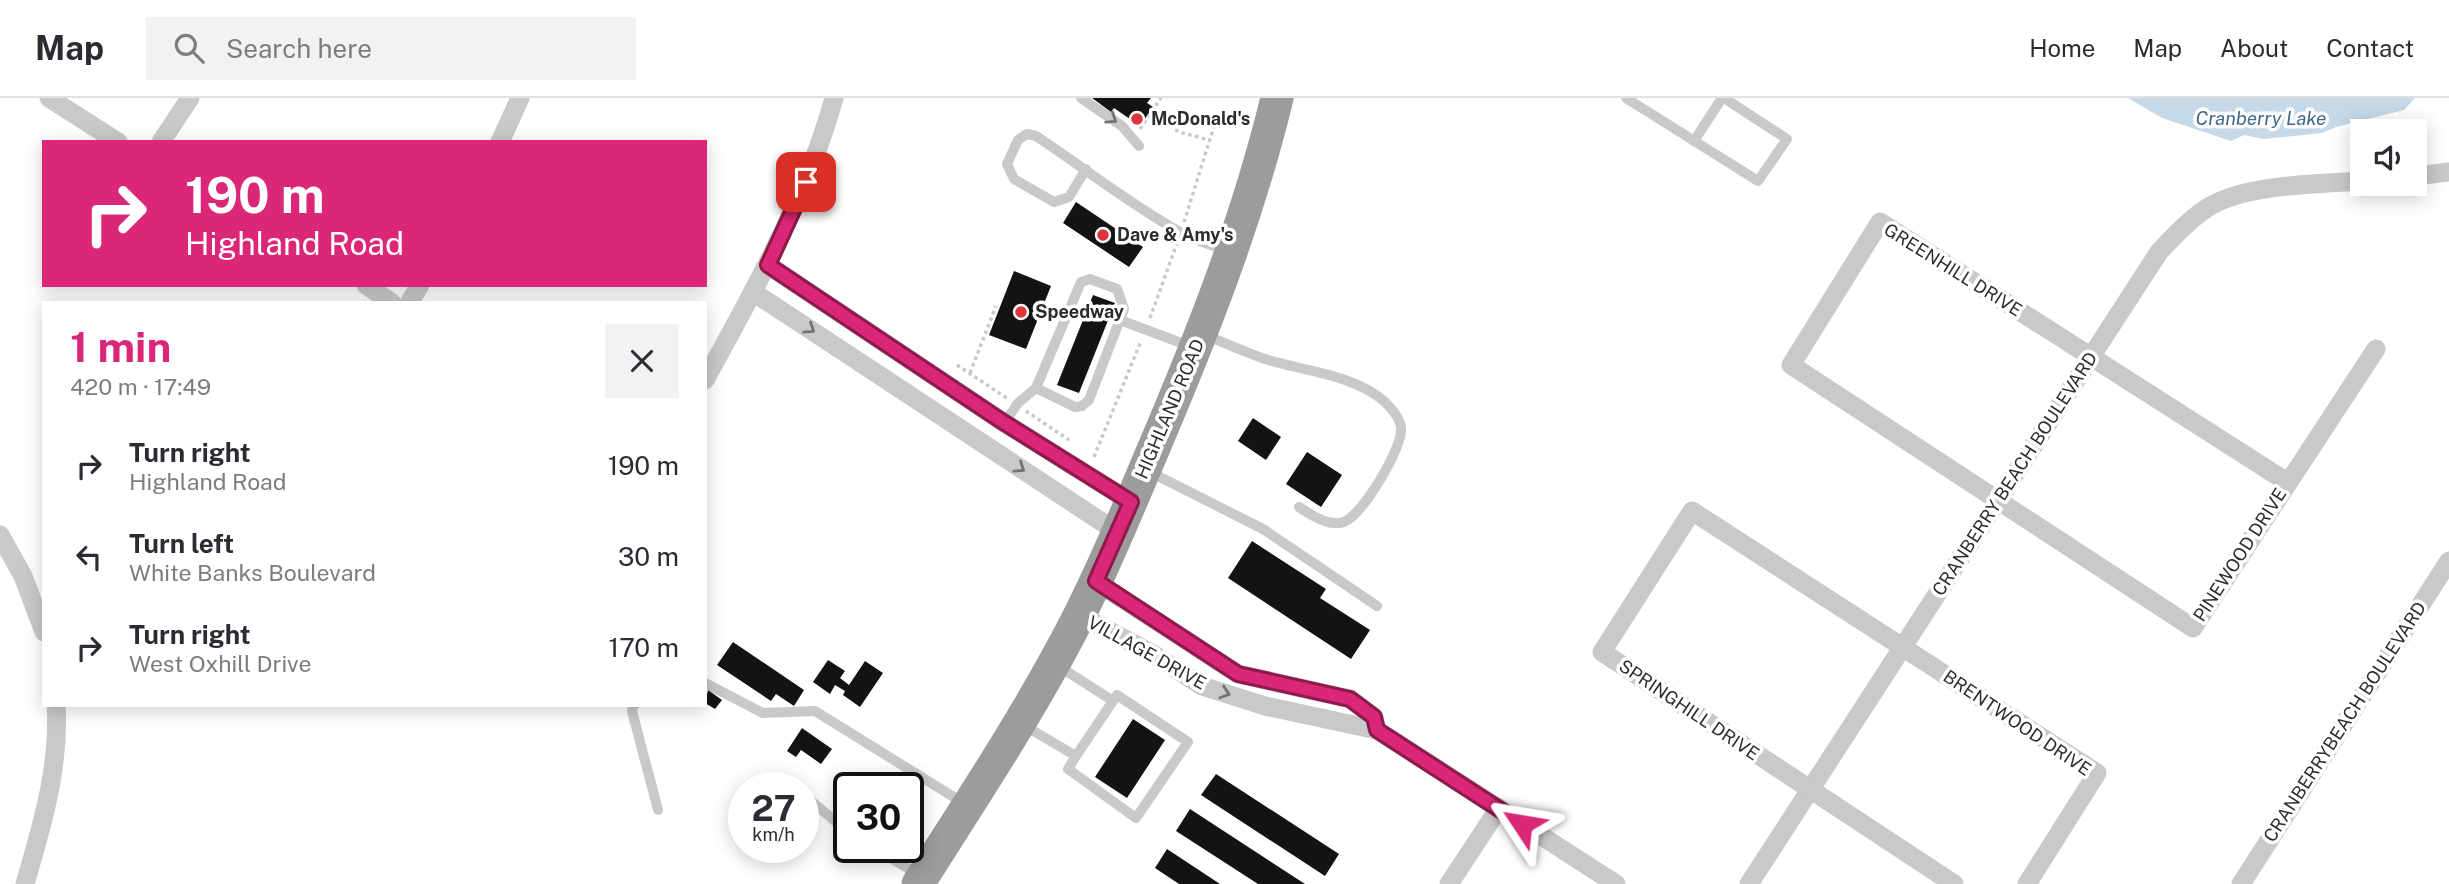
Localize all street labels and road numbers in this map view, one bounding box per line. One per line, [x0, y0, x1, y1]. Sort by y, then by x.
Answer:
street label: GREENHILL DRIVE [1880, 219, 2026, 321]
street label: HIGHLAND ROAD [1131, 336, 1208, 482]
street label: CRANBERRY BEACH BOULEVARD [1928, 348, 2101, 600]
street label: PINEWOOD DRIVE [2189, 484, 2290, 625]
street label: CRANBERRYBEACH BOULEVARD [2259, 598, 2430, 846]
street label: VILLAGE DRIVE [1084, 611, 1210, 694]
street label: SPRINGHILL DRIVE [1615, 655, 1763, 764]
street label: BRENTWOOD DRIVE [1939, 665, 2095, 780]

